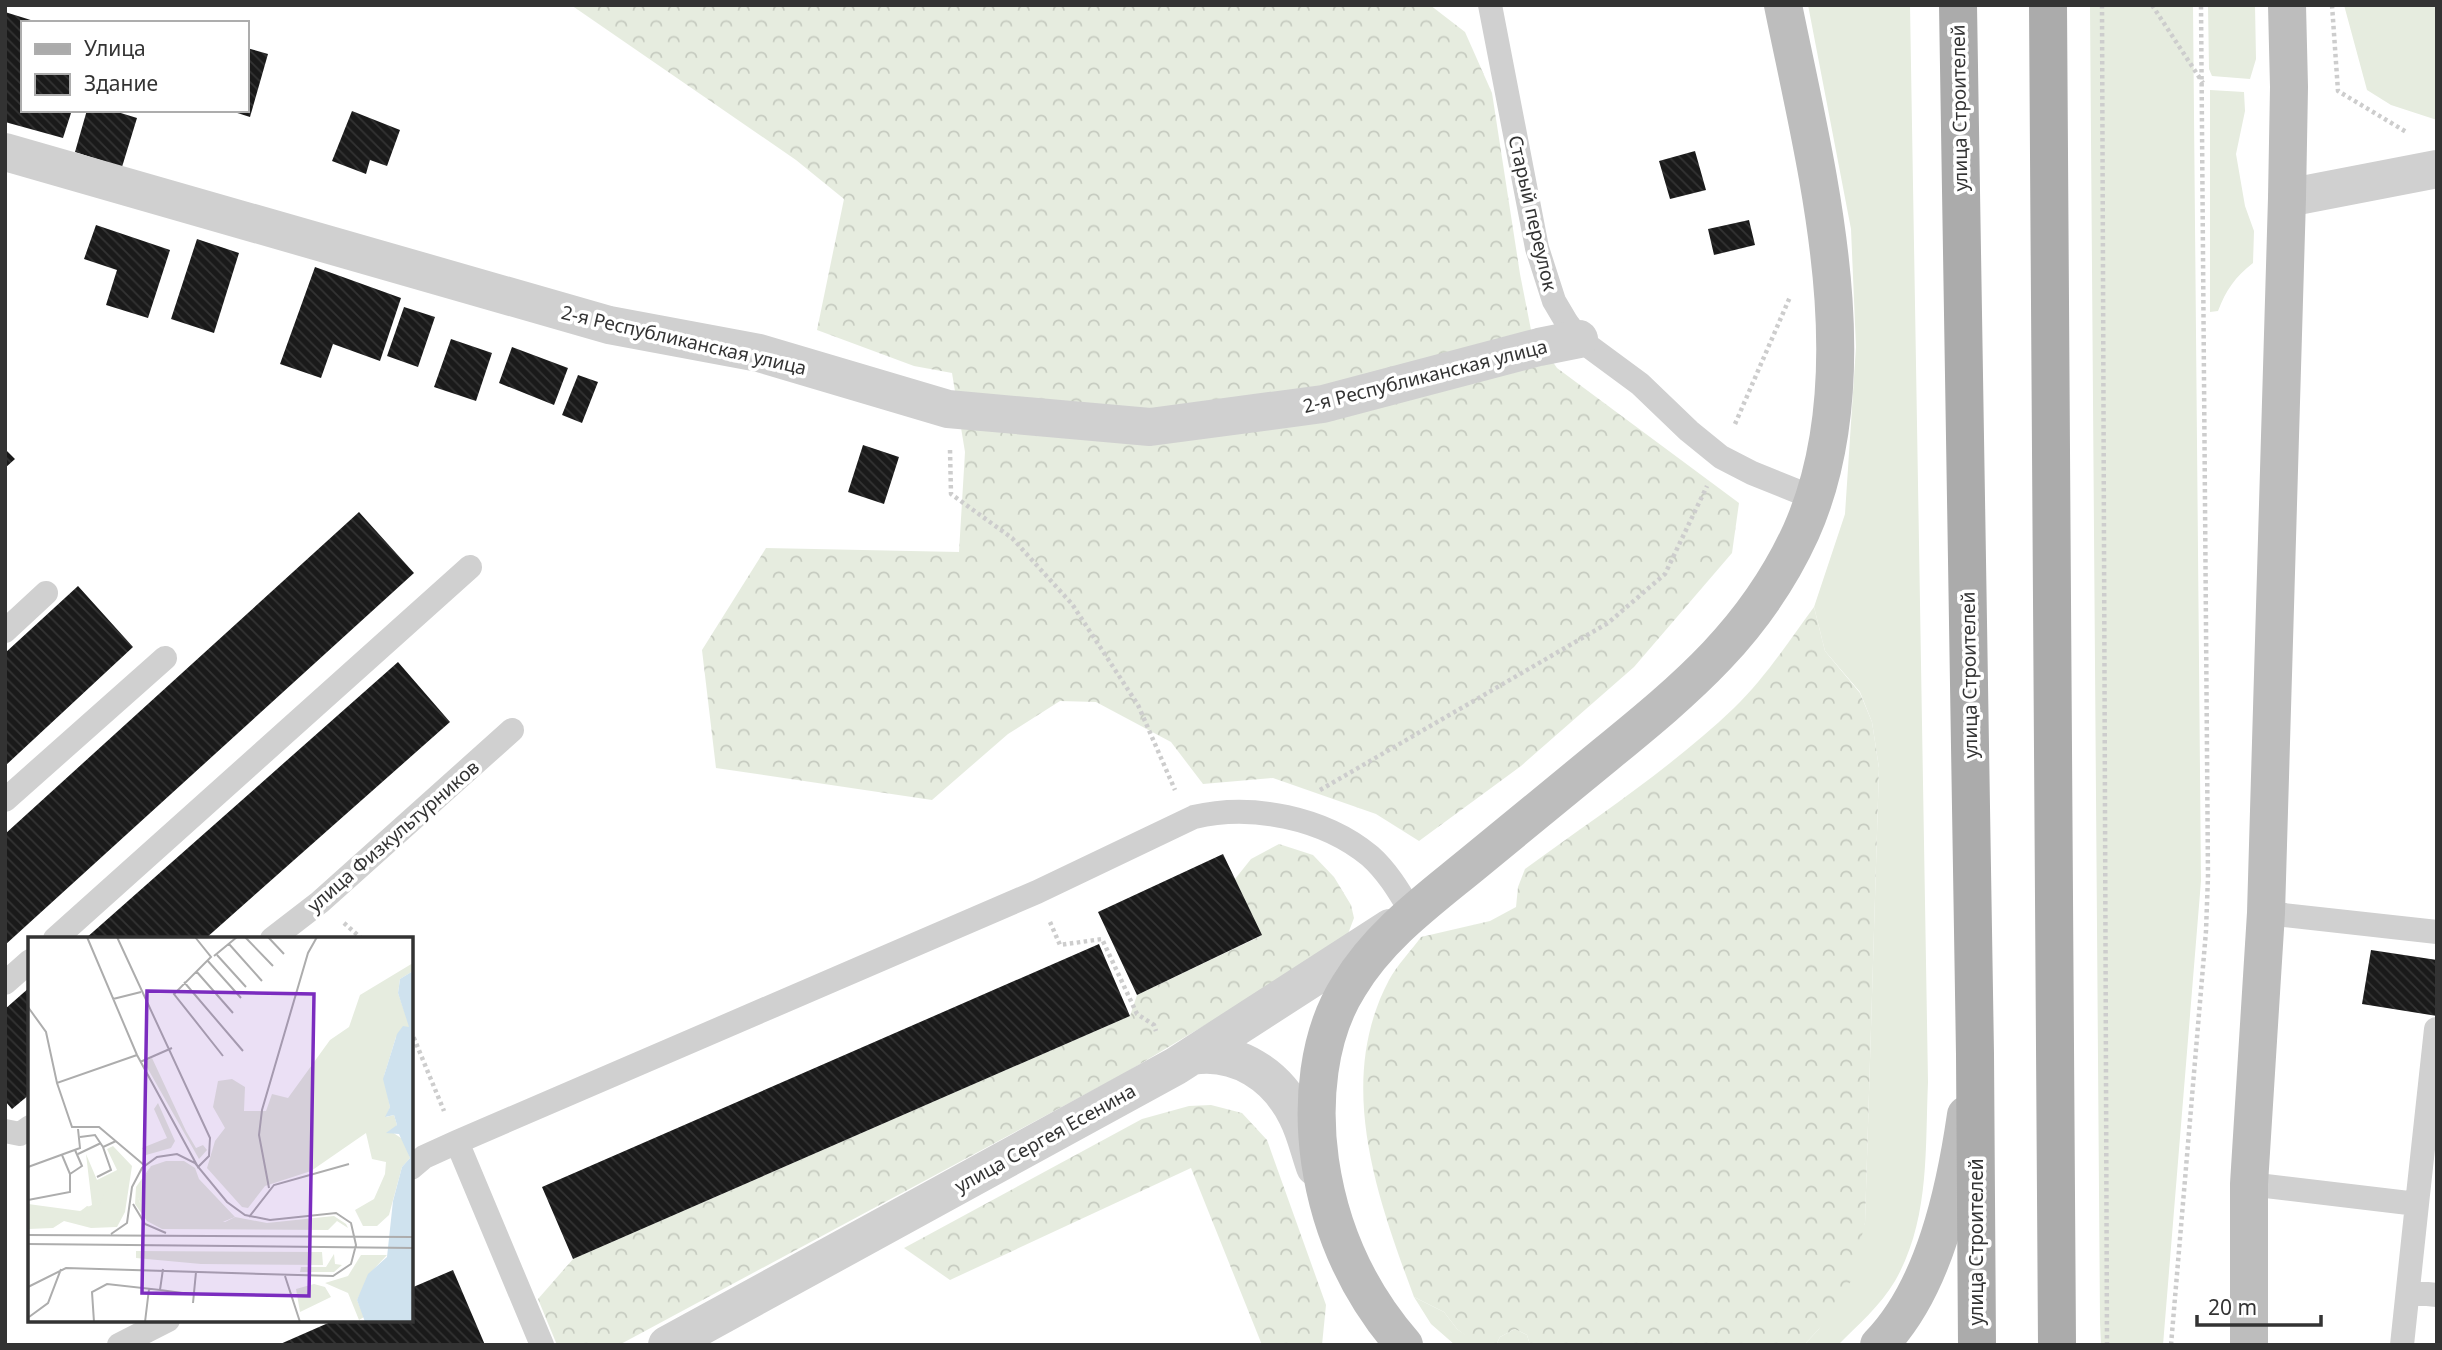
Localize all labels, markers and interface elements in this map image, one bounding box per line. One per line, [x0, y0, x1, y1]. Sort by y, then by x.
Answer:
legend [21, 21, 248, 112]
street label: улица Строителей [1945, 24, 1973, 192]
text: Улица [84, 34, 146, 62]
text: Здание [84, 69, 158, 97]
street label: Старый переулок [1502, 133, 1564, 293]
street label: 2-я Республиканская улица [559, 299, 809, 381]
street label: 2-я Республиканская улица [1300, 333, 1550, 419]
street label: улица Строителей [1955, 591, 1983, 759]
street label: улица Физкультурников [302, 754, 484, 918]
inset map [28, 937, 413, 1322]
street label: улица Сергея Есенина [950, 1077, 1140, 1199]
street label: улица Строителей [1963, 1159, 1989, 1325]
scale bar [2197, 1284, 2321, 1328]
text: 20 m [2208, 1293, 2257, 1321]

